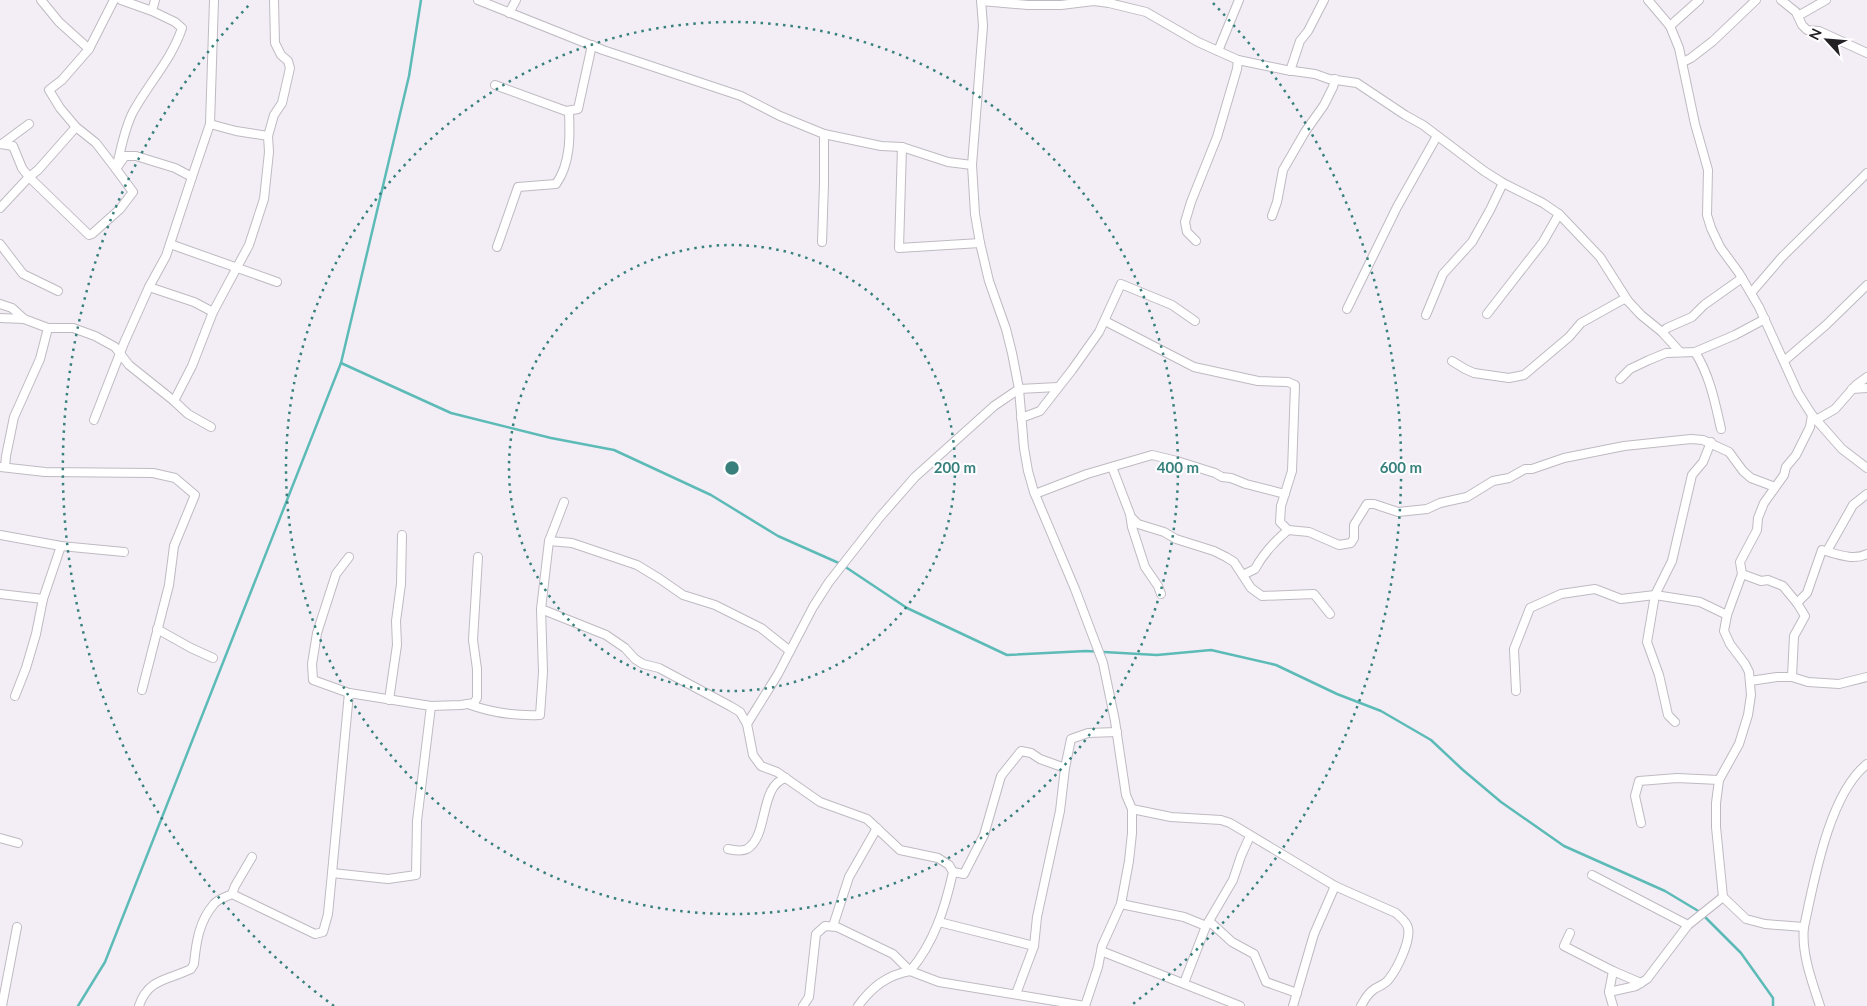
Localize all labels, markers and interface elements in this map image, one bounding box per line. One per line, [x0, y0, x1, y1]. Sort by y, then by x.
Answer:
north arrow [1802, 15, 1852, 65]
text: N [1805, 26, 1825, 43]
text: 200 m [934, 458, 976, 476]
text: 400 m [1157, 458, 1199, 476]
text: 600 m [1380, 458, 1422, 476]
centre of rings [723, 459, 741, 477]

